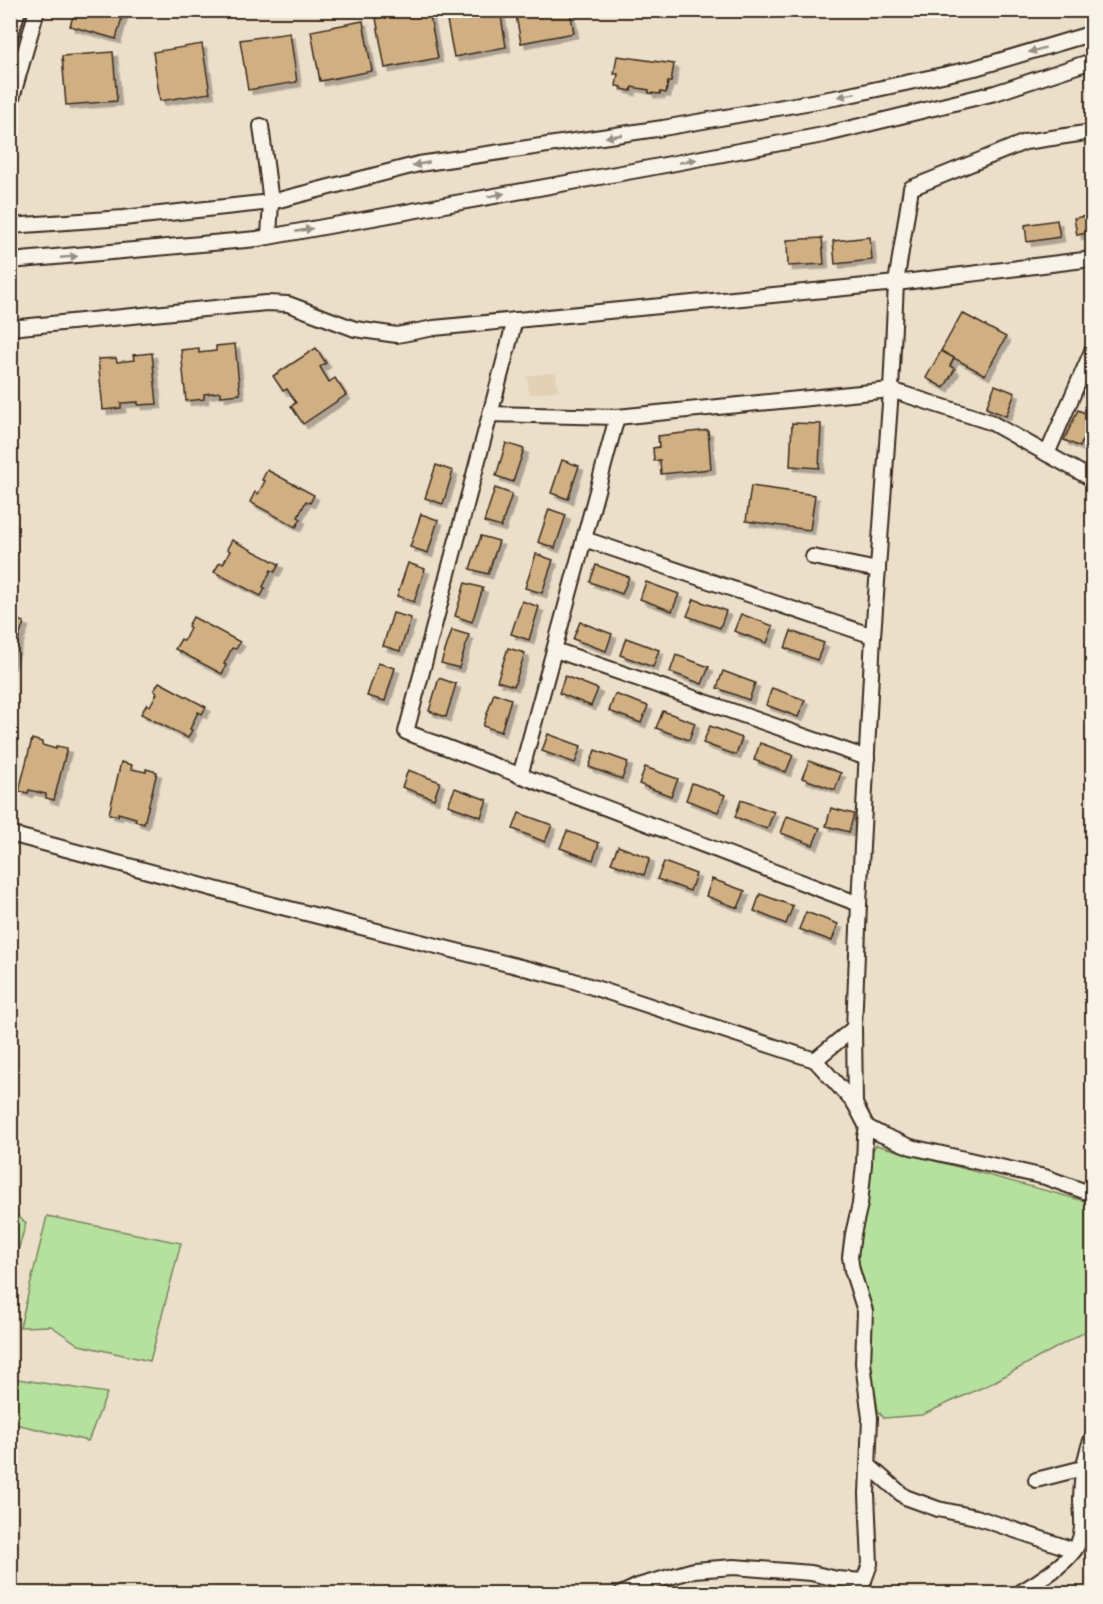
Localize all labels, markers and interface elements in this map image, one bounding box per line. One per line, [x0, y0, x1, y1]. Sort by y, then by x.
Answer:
one-way arrow [1028, 46, 1046, 55]
one-way arrow [838, 91, 857, 100]
one-way arrow [604, 131, 623, 140]
one-way arrow [679, 156, 698, 165]
one-way arrow [411, 160, 430, 169]
one-way arrow [487, 191, 506, 200]
one-way arrow [295, 225, 314, 234]
one-way arrow [59, 252, 78, 262]

